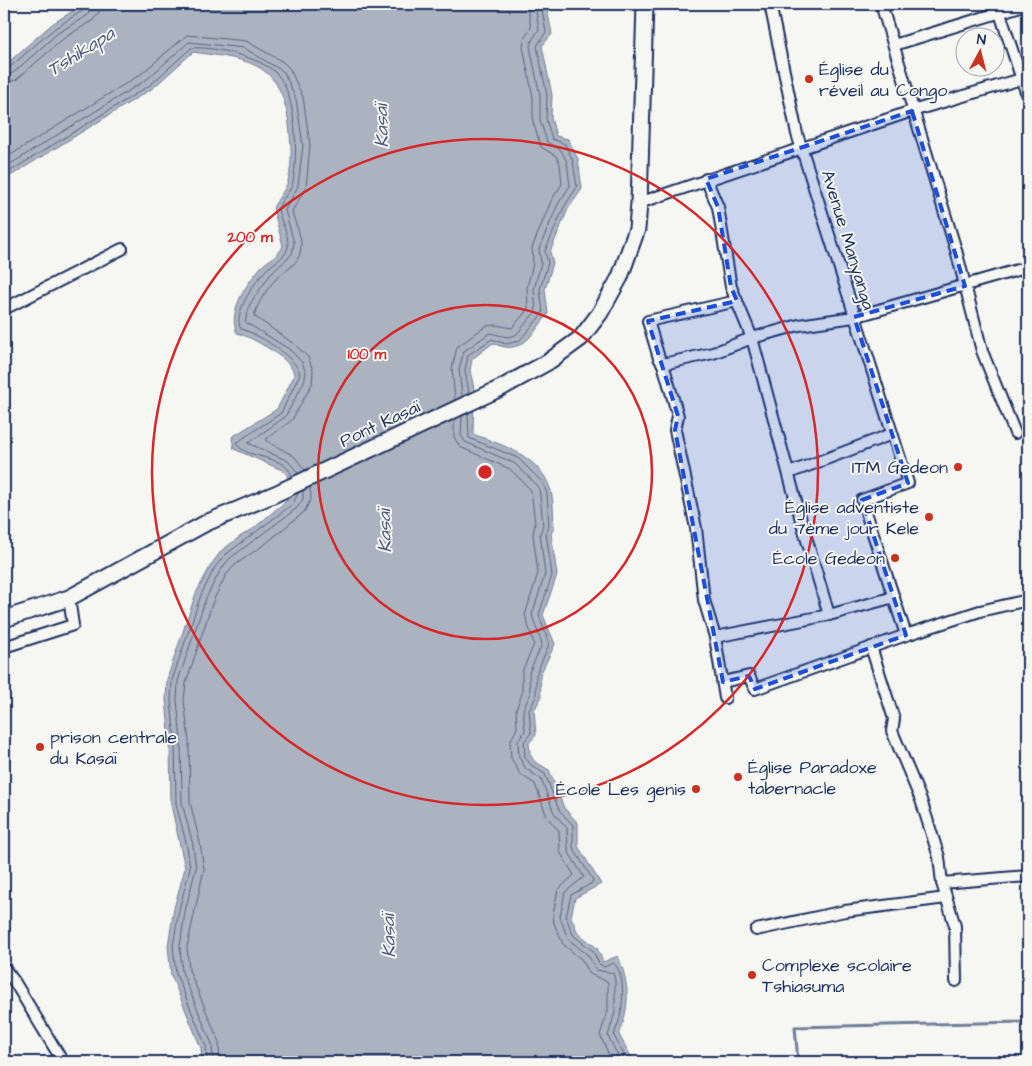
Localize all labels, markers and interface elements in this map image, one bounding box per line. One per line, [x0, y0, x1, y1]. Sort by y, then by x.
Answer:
water label: Tshikapa [42, 20, 121, 83]
north arrow [954, 28, 1004, 78]
text: N [976, 30, 987, 51]
place label: Église du réveil au Congo [819, 57, 947, 104]
marker: Église du réveil au Congo [803, 73, 815, 85]
water label: Kasaï [368, 100, 396, 148]
street label: Avenue Manyanga [814, 167, 881, 313]
text: 200 m [226, 227, 273, 248]
text: 100 m [348, 344, 387, 365]
street label: Pont Kasaï [336, 394, 425, 454]
place label: ITM Gedeon [852, 455, 948, 480]
marker: ITM Gedeon [952, 461, 964, 473]
centre of rings [476, 463, 494, 481]
place label: Église adventiste du 7ème jour Kele [769, 495, 919, 541]
water label: Kasaï [371, 505, 399, 553]
marker: Église adventiste du 7ème jour Kele [923, 511, 935, 523]
place label: École Gedeon [773, 546, 885, 571]
marker: École Gedeon [889, 552, 901, 564]
place label: prison centrale du Kasaï [50, 725, 177, 771]
marker: prison centrale du Kasaï [34, 741, 46, 753]
place label: Église Paradoxe tabernacle [748, 755, 877, 801]
marker: Église Paradoxe tabernacle [732, 771, 744, 783]
place label: École Les genis [556, 777, 686, 803]
marker: École Les genis [690, 783, 702, 795]
water label: Kasaï [375, 910, 403, 958]
place label: Complexe scolaire Tshiasuma [762, 953, 912, 999]
marker: Complexe scolaire Tshiasuma [746, 969, 758, 981]

